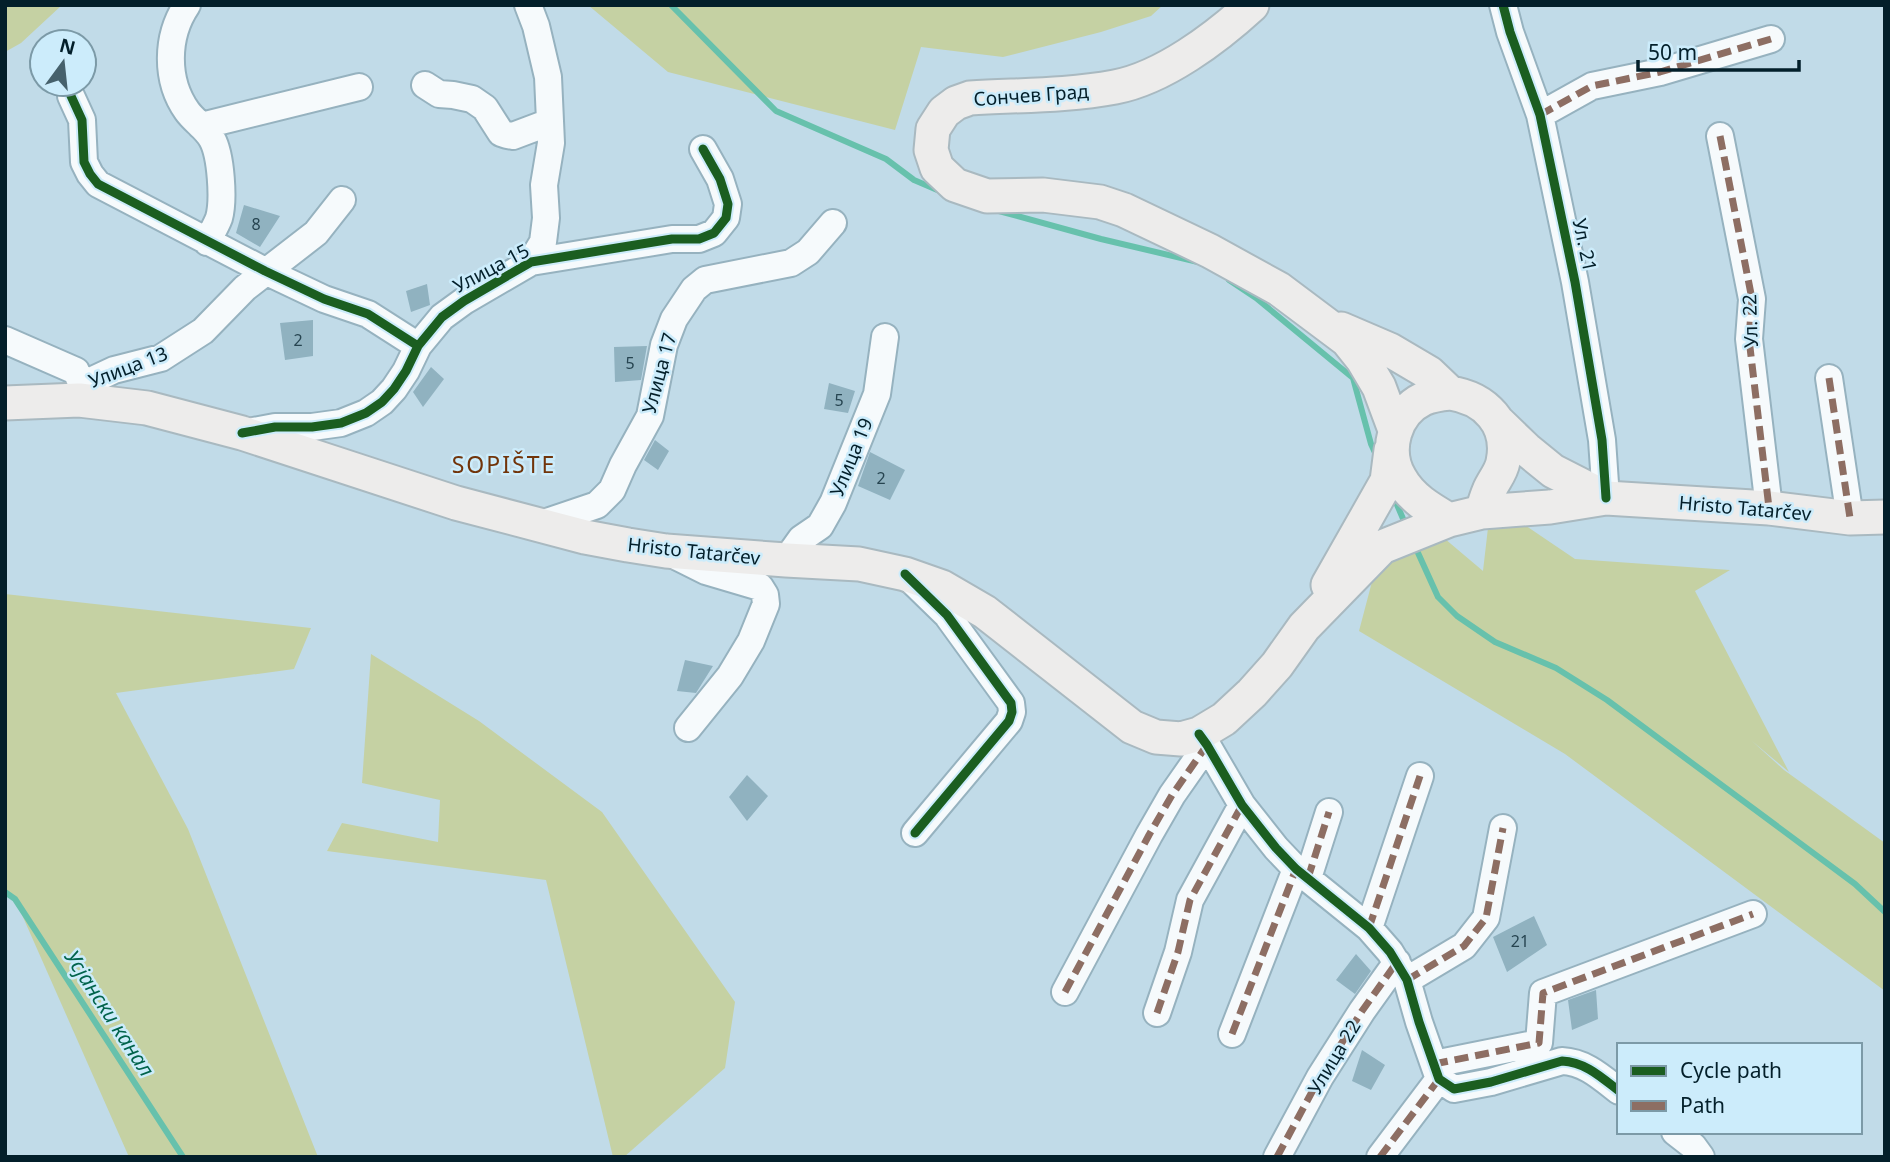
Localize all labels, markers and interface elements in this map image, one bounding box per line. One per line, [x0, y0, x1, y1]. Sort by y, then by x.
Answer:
north arrow [28, 28, 98, 98]
scale bar [1638, 28, 1799, 72]
text: N [57, 32, 78, 61]
text: 50 m [1648, 38, 1697, 66]
street label: Сончев Град [973, 78, 1090, 112]
house number: 8 [251, 213, 261, 235]
street label: Ул. 21 [1567, 216, 1603, 274]
street label: Улица 15 [448, 237, 534, 299]
street label: Ул. 22 [1736, 294, 1764, 348]
house number: 2 [293, 329, 303, 351]
street label: Улица 17 [636, 330, 682, 416]
street label: Улица 13 [85, 340, 171, 394]
house number: 5 [625, 352, 635, 374]
house number: 5 [834, 389, 844, 411]
street label: Улица 19 [823, 414, 879, 500]
district label: SOPIŠTE [452, 448, 556, 480]
house number: 2 [876, 467, 886, 489]
street label: Hristo Tatarčev [1678, 489, 1813, 527]
street label: Hristo Tatarčev [626, 531, 762, 571]
house number: 21 [1511, 930, 1529, 952]
water label: Усјански канал [59, 945, 161, 1082]
street label: Улица 22 [1302, 1015, 1366, 1099]
legend [1617, 1043, 1862, 1134]
text: Cycle path [1680, 1056, 1782, 1084]
text: Path [1680, 1091, 1725, 1119]

